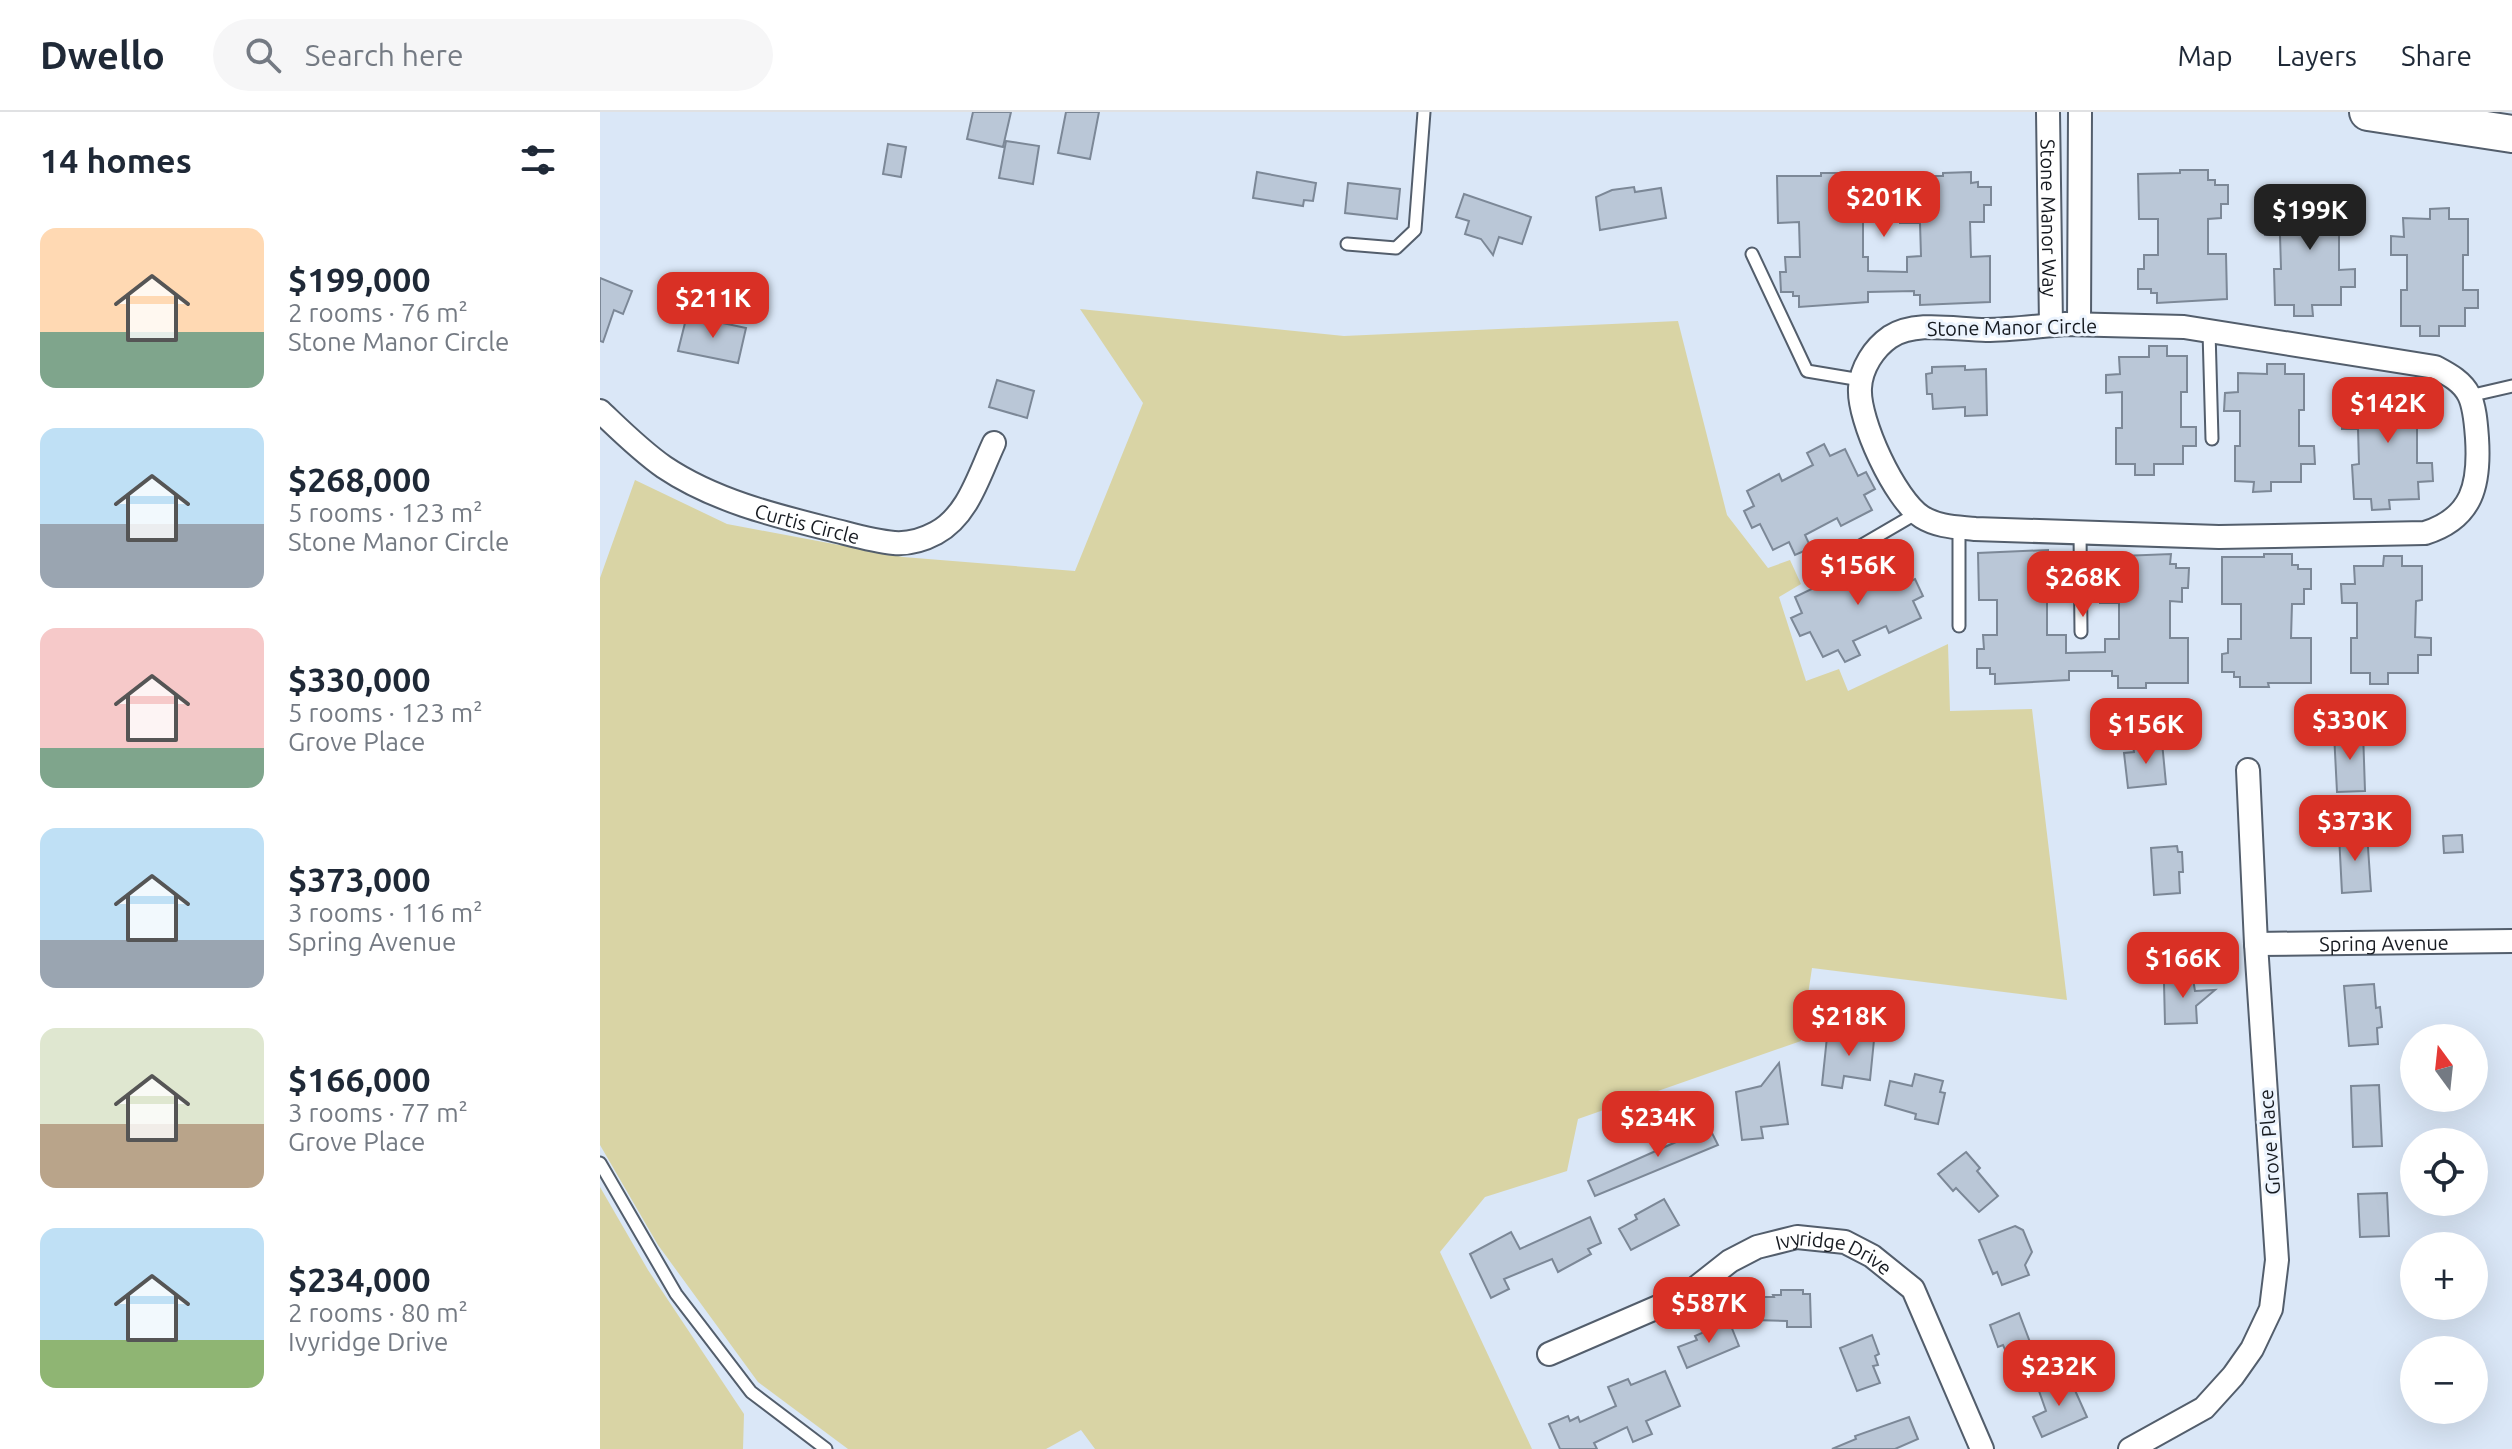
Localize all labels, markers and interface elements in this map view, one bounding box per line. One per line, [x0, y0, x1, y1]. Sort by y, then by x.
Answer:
search box [213, 19, 773, 91]
icon: search [241, 33, 285, 77]
text: Dwello [40, 34, 165, 76]
text: Search here [305, 38, 463, 72]
text: Map [2177, 40, 2233, 71]
text: Layers [2277, 40, 2357, 71]
text: Share [2401, 40, 2472, 71]
icon: filters [516, 138, 560, 182]
street label: Stone Manor Way [2037, 139, 2062, 298]
text: 14 homes [40, 141, 192, 179]
pin: $201K [1828, 171, 1940, 239]
text: $201K [1846, 182, 1922, 211]
pin: $199K [2254, 184, 2366, 252]
text: $199K [2272, 195, 2348, 224]
icon: home [104, 260, 200, 356]
text: $199,000 [288, 260, 431, 298]
pin: $211K [657, 272, 769, 340]
text: $211K [675, 283, 751, 312]
text: 2 rooms · 76 m² [288, 298, 468, 327]
street label: Stone Manor Circle [1927, 314, 2097, 340]
text: Stone Manor Circle [288, 327, 509, 356]
pin: $142K [2332, 377, 2444, 445]
text: $142K [2350, 388, 2426, 417]
icon: home [104, 460, 200, 556]
text: $268,000 [288, 460, 431, 498]
text: 5 rooms · 123 m² [288, 498, 483, 527]
street label: Curtis Circle [752, 498, 862, 548]
text: Stone Manor Circle [288, 527, 509, 556]
pin: $156K [1802, 539, 1914, 607]
text: $156K [1820, 550, 1896, 579]
pin: $268K [2027, 551, 2139, 619]
text: $268K [2045, 562, 2121, 591]
icon: home [104, 660, 200, 756]
text: $330,000 [288, 660, 431, 698]
pin: $330K [2294, 694, 2406, 762]
text: 5 rooms · 123 m² [288, 698, 483, 727]
pin: $156K [2090, 698, 2202, 766]
text: $330K [2312, 705, 2388, 734]
text: $156K [2108, 709, 2184, 738]
text: Grove Place [288, 727, 425, 756]
pin: $373K [2299, 795, 2411, 863]
text: $373K [2317, 806, 2393, 835]
icon: home [104, 860, 200, 956]
text: $373,000 [288, 860, 431, 898]
text: 3 rooms · 116 m² [288, 898, 483, 927]
text: Spring Avenue [288, 927, 456, 956]
street label: Spring Avenue [2319, 930, 2449, 955]
pin: $166K [2127, 932, 2239, 1000]
text: $166K [2145, 943, 2221, 972]
pin: $218K [1793, 990, 1905, 1058]
text: $218K [1811, 1001, 1887, 1030]
north arrow [2400, 1024, 2488, 1112]
map controls [2400, 1024, 2488, 1424]
icon: home [104, 1060, 200, 1156]
text: $166,000 [288, 1060, 431, 1098]
street label: Grove Place [2254, 1089, 2284, 1195]
pin: $234K [1602, 1091, 1714, 1159]
text: 3 rooms · 77 m² [288, 1098, 468, 1127]
text: $234K [1620, 1102, 1696, 1131]
text: Grove Place [288, 1127, 425, 1156]
button: locate [2400, 1128, 2488, 1216]
street label: Ivyridge Drive [1773, 1225, 1897, 1279]
button: + [2400, 1232, 2488, 1320]
icon: home [104, 1260, 200, 1356]
text: $234,000 [288, 1260, 431, 1298]
pin: $587K [1653, 1277, 1765, 1345]
text: $587K [1671, 1288, 1747, 1317]
text: 2 rooms · 80 m² [288, 1298, 468, 1327]
text: Ivyridge Drive [288, 1327, 448, 1356]
button: − [2400, 1336, 2488, 1424]
pin: $232K [2003, 1340, 2115, 1408]
text: $232K [2021, 1351, 2097, 1380]

